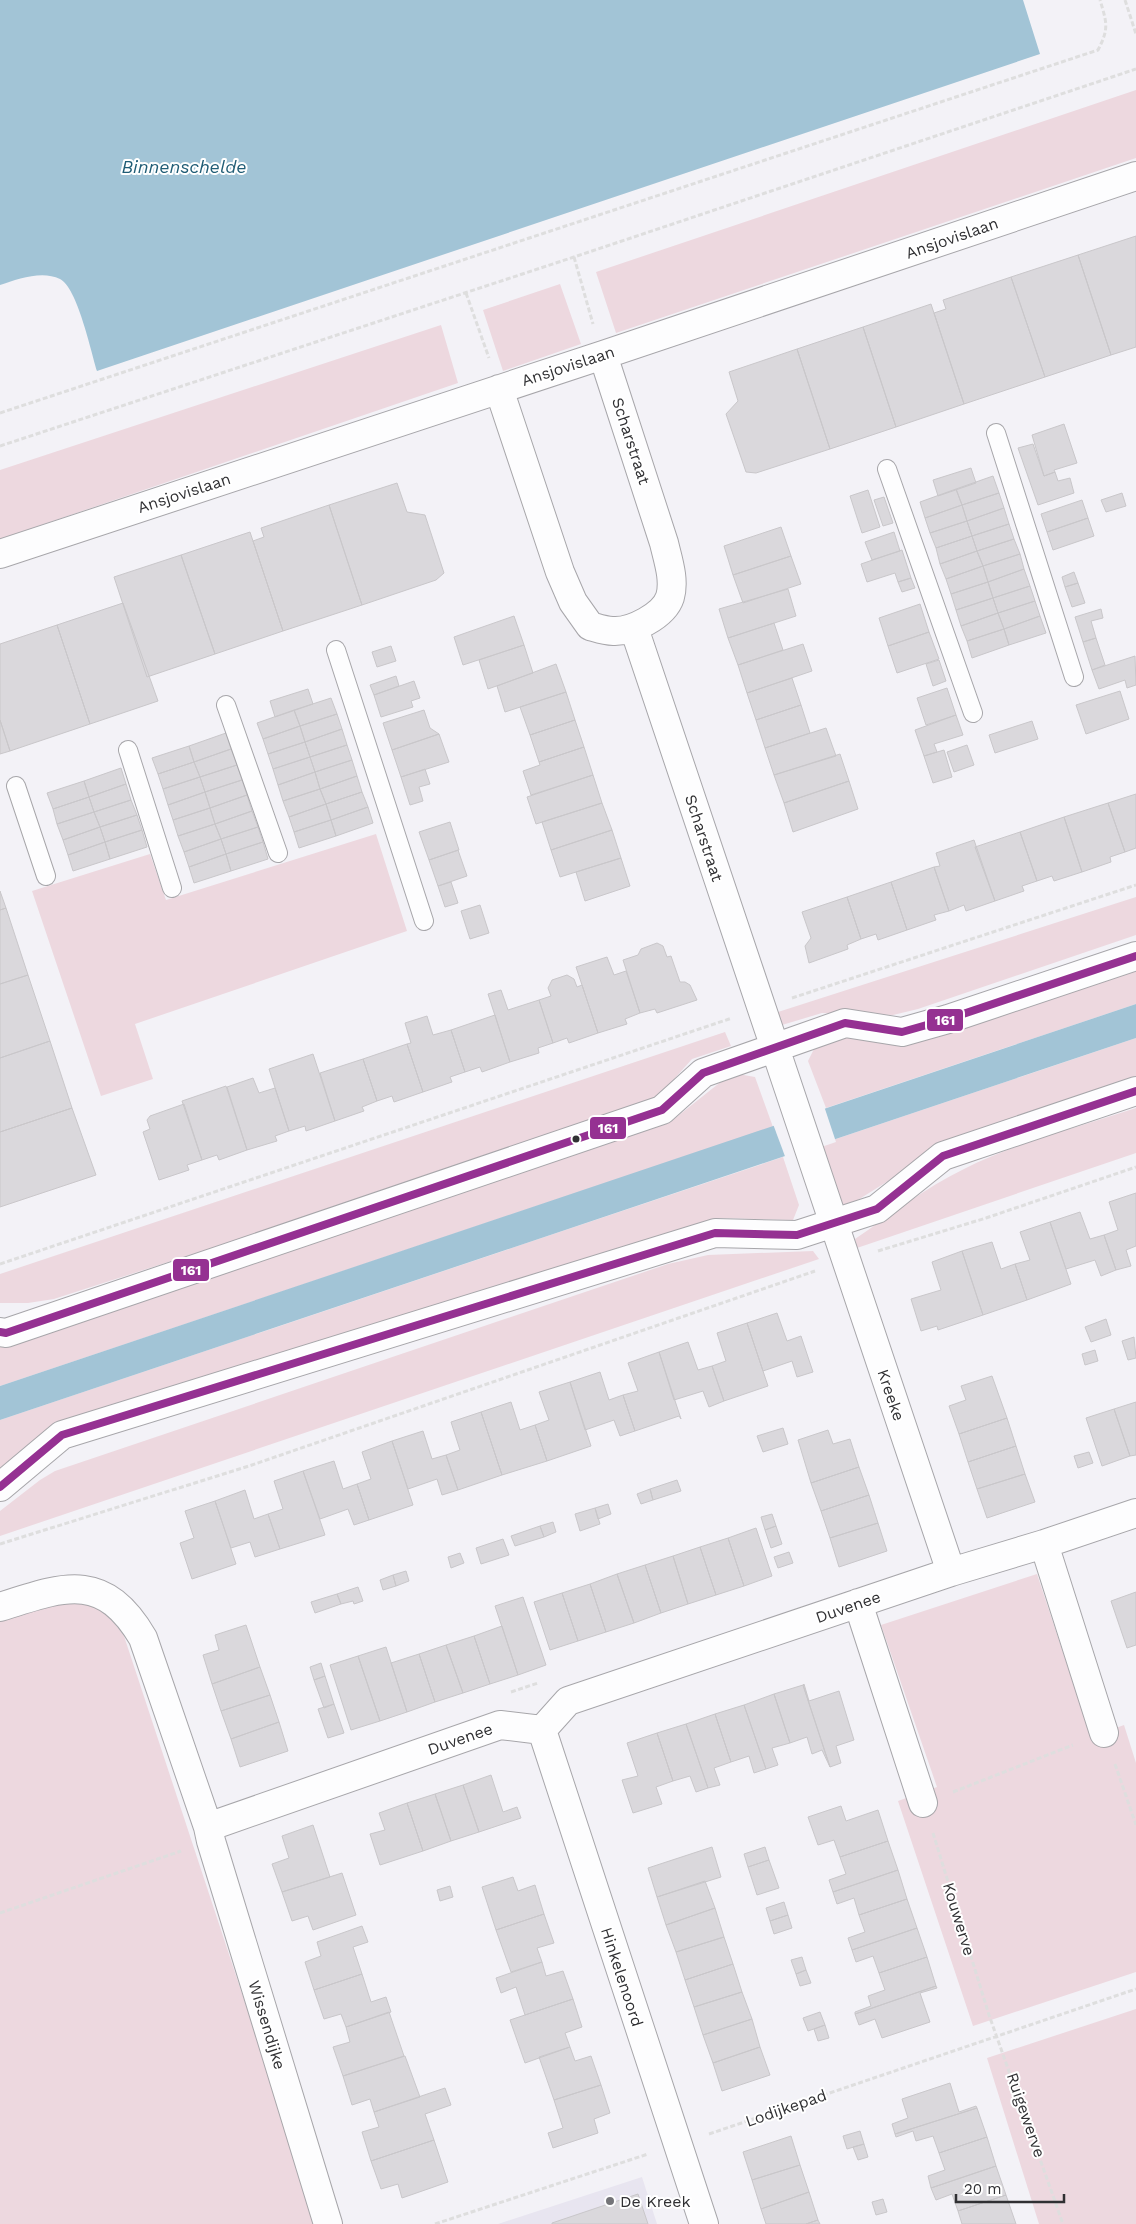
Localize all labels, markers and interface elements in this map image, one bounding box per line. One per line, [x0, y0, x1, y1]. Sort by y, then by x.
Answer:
water label: Binnenschelde [121, 156, 247, 177]
street label: Ansjovislaan [903, 213, 1001, 263]
street label: Ansjovislaan [519, 342, 617, 390]
street label: Scharstraat [608, 395, 654, 487]
street label: Ansjovislaan [135, 469, 233, 517]
street label: Scharstraat [681, 792, 727, 884]
line badge: 161 [926, 1008, 964, 1032]
text: 161 [935, 1012, 955, 1028]
line badge: 161 [589, 1116, 627, 1140]
text: 161 [598, 1120, 618, 1136]
unlabelled marker [571, 1134, 581, 1144]
line badge: 161 [172, 1258, 210, 1282]
text: 161 [181, 1262, 201, 1278]
street label: Kreeke [873, 1367, 909, 1423]
street label: Duvenee [813, 1587, 883, 1627]
street label: Duvenee [425, 1719, 495, 1759]
street label: Kouwerve [939, 1880, 979, 1958]
street label: Hinkelenoord [597, 1925, 647, 2029]
street label: Wissendijke [244, 1978, 290, 2072]
street label: Ruigewerve [1003, 2070, 1049, 2160]
street label: Lodijkepad [743, 2085, 829, 2131]
scale bar [956, 2172, 1064, 2204]
text: 20 m [964, 2180, 1002, 2198]
place label: De Kreek [620, 2192, 691, 2211]
marker: De Kreek [604, 2195, 616, 2207]

